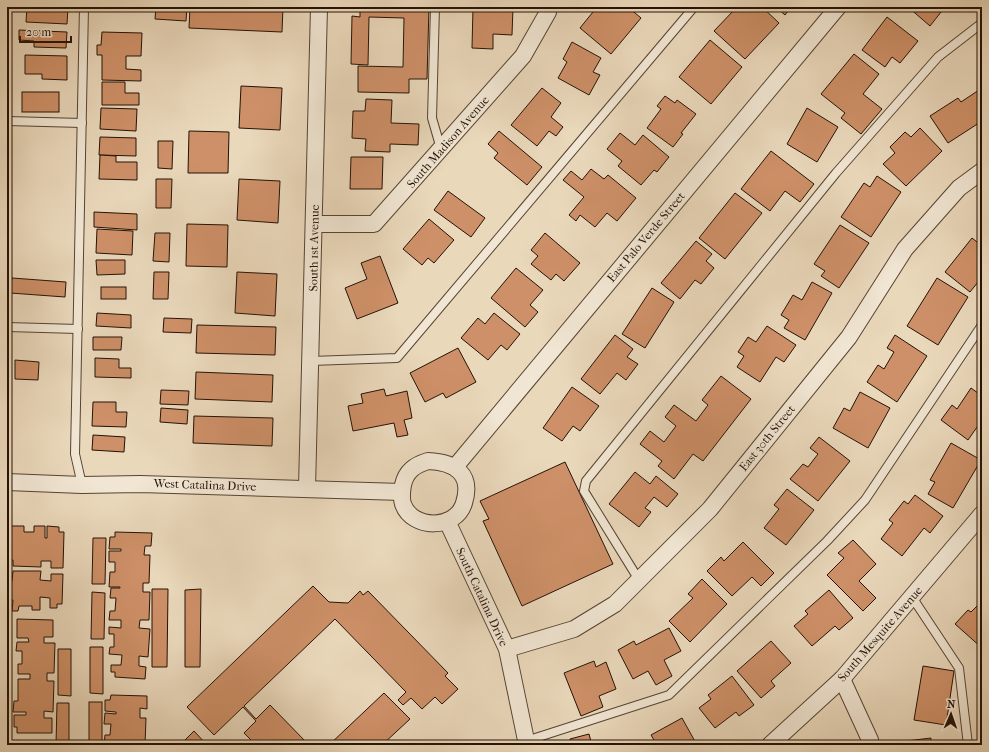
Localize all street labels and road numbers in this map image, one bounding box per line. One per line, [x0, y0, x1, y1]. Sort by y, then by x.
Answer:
street label: South Madison Avenue [404, 93, 492, 191]
street label: East Palo Verde Street [604, 189, 688, 285]
street label: South 1st Avenue [306, 204, 322, 292]
street label: East 30th Street [736, 402, 798, 474]
street label: West Catalina Drive [152, 476, 257, 494]
street label: South Catalina Drive [453, 545, 511, 649]
street label: South Mesquite Avenue [835, 583, 925, 685]

